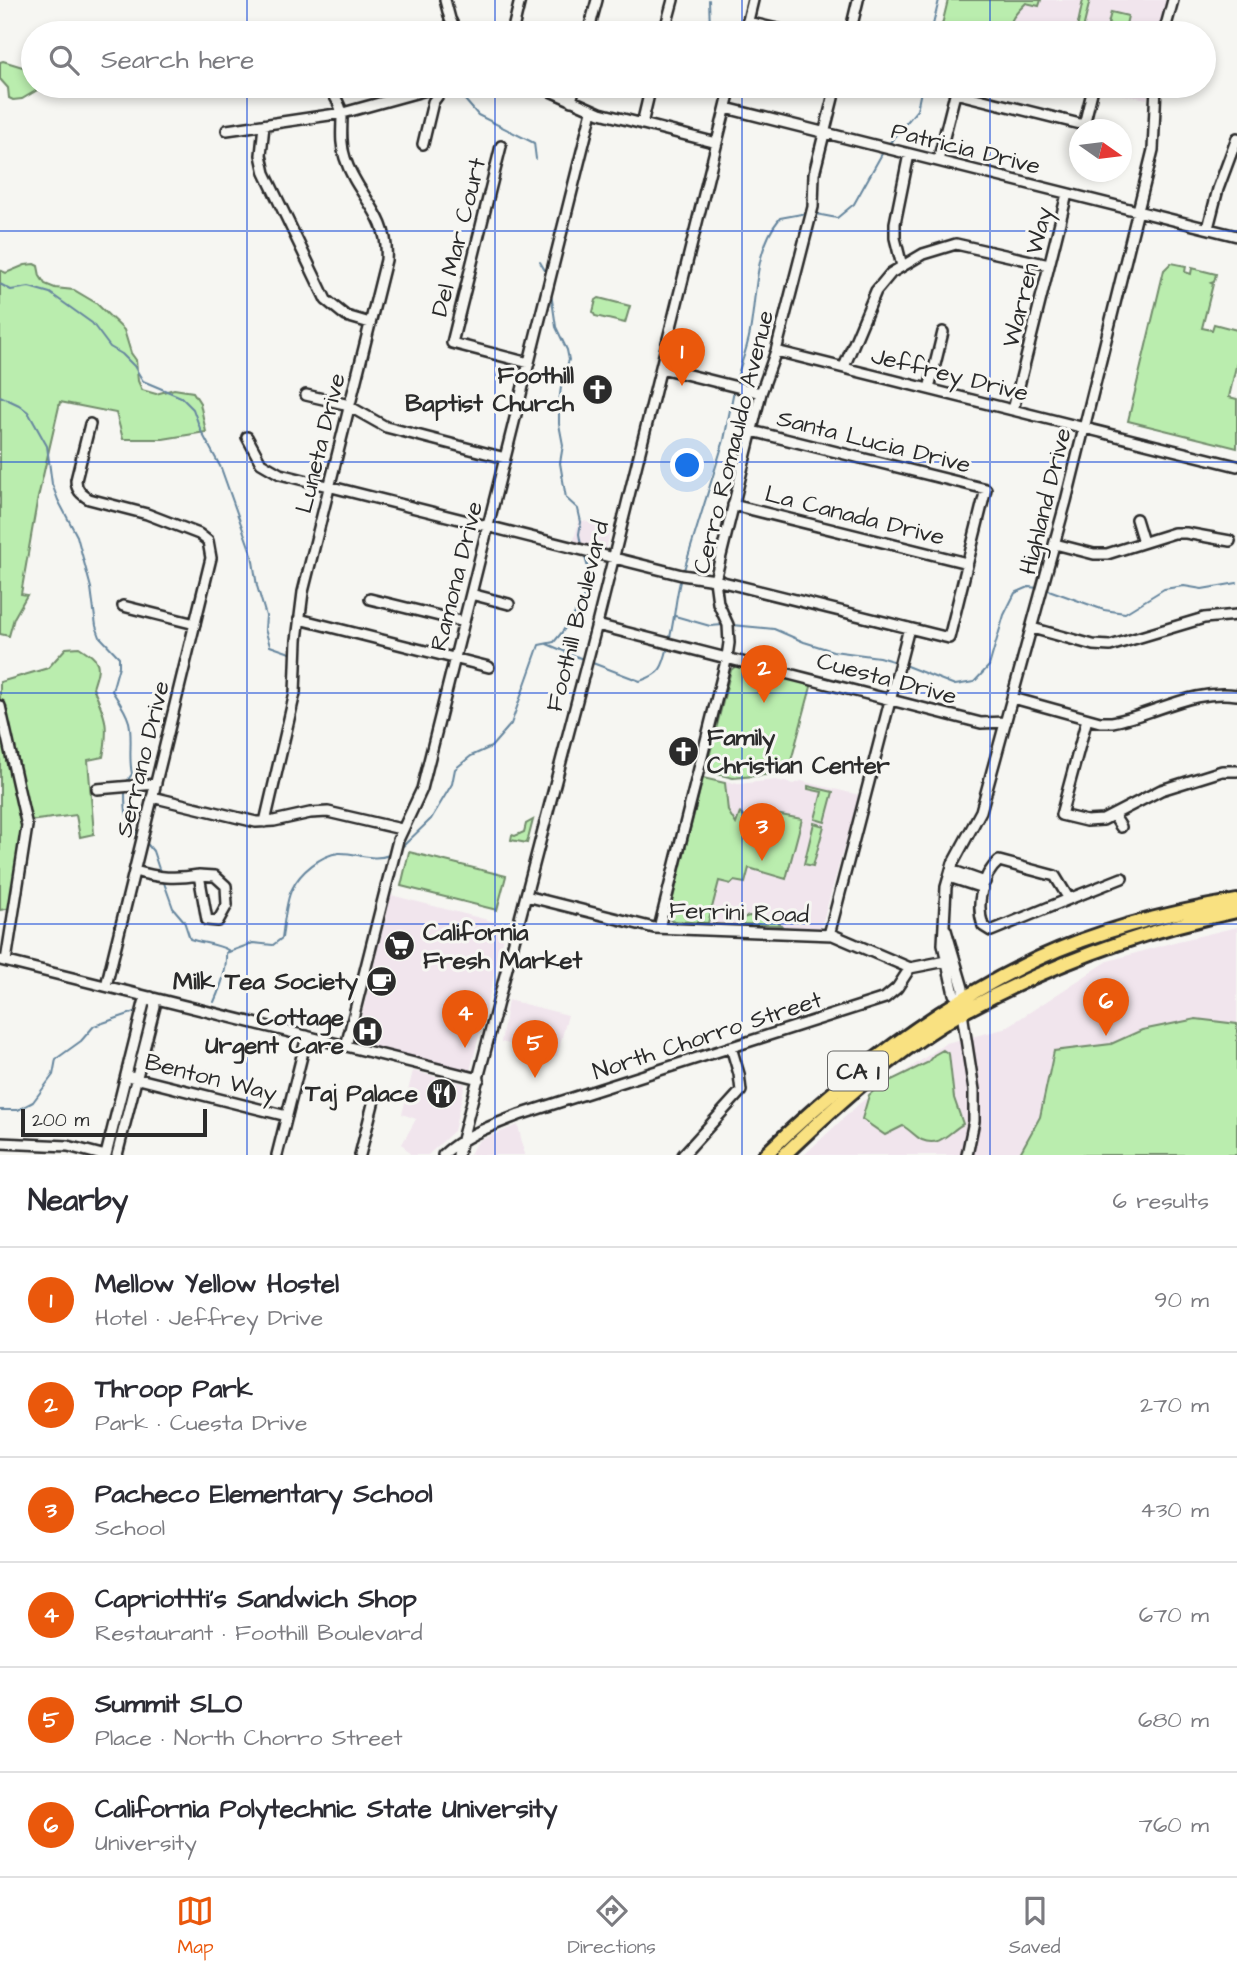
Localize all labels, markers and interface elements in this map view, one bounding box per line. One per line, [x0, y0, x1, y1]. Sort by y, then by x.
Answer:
search box [21, 21, 1216, 98]
icon: search [45, 41, 83, 79]
text: Search here [101, 42, 254, 78]
street label: Patricia Drive [888, 114, 1044, 184]
north arrow [1069, 119, 1132, 182]
street label: Del Mar Court [423, 154, 495, 320]
street label: Warren Way [994, 203, 1063, 351]
street label: Cerro Romauldo Avenue [685, 307, 783, 578]
pin: 1 [659, 328, 705, 386]
street label: Jeffrey Drive [867, 339, 1032, 412]
place label: Foothill Baptist Church [405, 359, 575, 421]
street label: Luneta Drive [287, 370, 355, 517]
church icon: Foothill Baptist Church [580, 372, 614, 406]
street label: Santa Lucia Drive [773, 401, 974, 482]
street label: Highland Drive [1011, 424, 1082, 578]
your location [670, 448, 704, 482]
street label: La Canada Drive [761, 477, 948, 555]
street label: Ramona Drive [422, 498, 492, 655]
street label: Foothill Boulevard [538, 517, 618, 715]
street label: Cuesta Drive [813, 644, 961, 714]
pin: 2 [741, 645, 787, 703]
street label: Serrano Drive [107, 677, 179, 841]
place label: Family Christian Center [707, 721, 891, 783]
church icon: Family Christian Center [667, 734, 701, 768]
pin: 3 [739, 803, 785, 861]
street label: Ferrini Road [668, 894, 810, 932]
place label: California Fresh Market [423, 916, 582, 978]
supermarket icon: California Fresh Market [383, 929, 417, 963]
cafe icon: Milk Tea Society [364, 964, 398, 998]
place label: Milk Tea Society [173, 965, 359, 1001]
pin: 6 [1083, 978, 1129, 1036]
street label: North Chorro Street [588, 983, 826, 1089]
pin: 4 [442, 990, 488, 1048]
place label: Cottage Urgent Care [205, 1001, 344, 1064]
hospital icon: Cottage Urgent Care [350, 1014, 384, 1048]
pin: 5 [512, 1020, 558, 1078]
street label: Benton Way [141, 1045, 280, 1112]
road number: CA 1 [828, 1052, 888, 1090]
restaurant icon: Taj Palace [424, 1076, 458, 1110]
place label: Taj Palace [304, 1077, 418, 1111]
scale bar [21, 1106, 206, 1138]
text: 200 m [32, 1107, 89, 1134]
text: Nearby [28, 1180, 128, 1222]
text: 6 results [1113, 1185, 1209, 1217]
text: Mellow Yellow Hostel [95, 1266, 339, 1302]
text: 1 [50, 1284, 52, 1316]
text: 90 m [1154, 1284, 1209, 1316]
text: Hotel · Jeffrey Drive [95, 1302, 323, 1334]
text: Throop Park [95, 1371, 253, 1407]
text: 2 [44, 1389, 58, 1421]
text: 270 m [1140, 1389, 1209, 1421]
text: Park · Cuesta Drive [95, 1407, 307, 1439]
text: Pacheco Elementary School [95, 1476, 433, 1512]
text: 3 [45, 1494, 57, 1526]
text: 430 m [1140, 1494, 1209, 1526]
text: School [95, 1512, 165, 1544]
text: Capriottti's Sandwich Shop [95, 1581, 417, 1617]
text: 4 [43, 1599, 59, 1631]
text: 670 m [1139, 1599, 1209, 1631]
text: Restaurant · Foothill Boulevard [95, 1617, 422, 1649]
text: Summit SLO [95, 1686, 242, 1722]
text: 5 [43, 1704, 59, 1736]
text: 680 m [1138, 1704, 1209, 1736]
text: Place · North Chorro Street [95, 1722, 403, 1754]
text: California Polytechnic State University [95, 1791, 558, 1827]
text: 6 [44, 1809, 58, 1841]
text: 760 m [1139, 1809, 1209, 1841]
text: University [95, 1827, 197, 1859]
tab: Map [176, 1892, 214, 1961]
tab: Directions [567, 1892, 656, 1961]
tab: Saved [1009, 1892, 1060, 1961]

